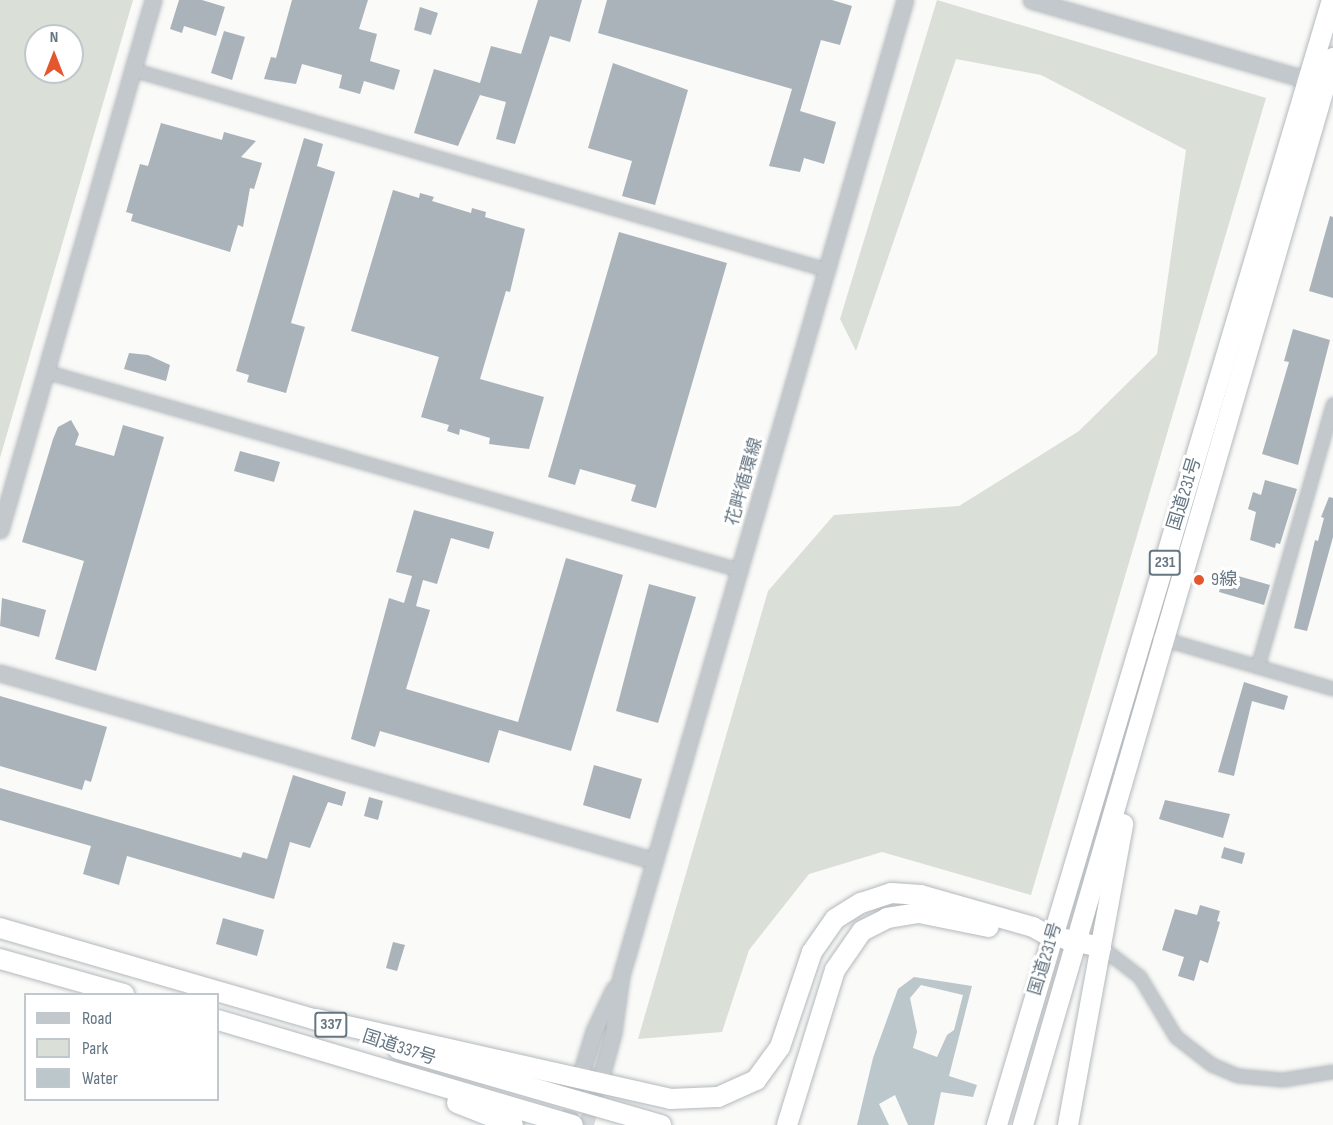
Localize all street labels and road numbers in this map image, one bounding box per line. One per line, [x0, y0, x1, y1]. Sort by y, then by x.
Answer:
street label: 花畔循環線 [722, 436, 768, 528]
street label: 国道231号 [1164, 455, 1206, 533]
road number: 231 [1148, 550, 1182, 576]
street label: 国道231号 [1025, 920, 1067, 998]
road number: 337 [313, 1012, 349, 1038]
street label: 国道337号 [359, 1026, 439, 1070]

